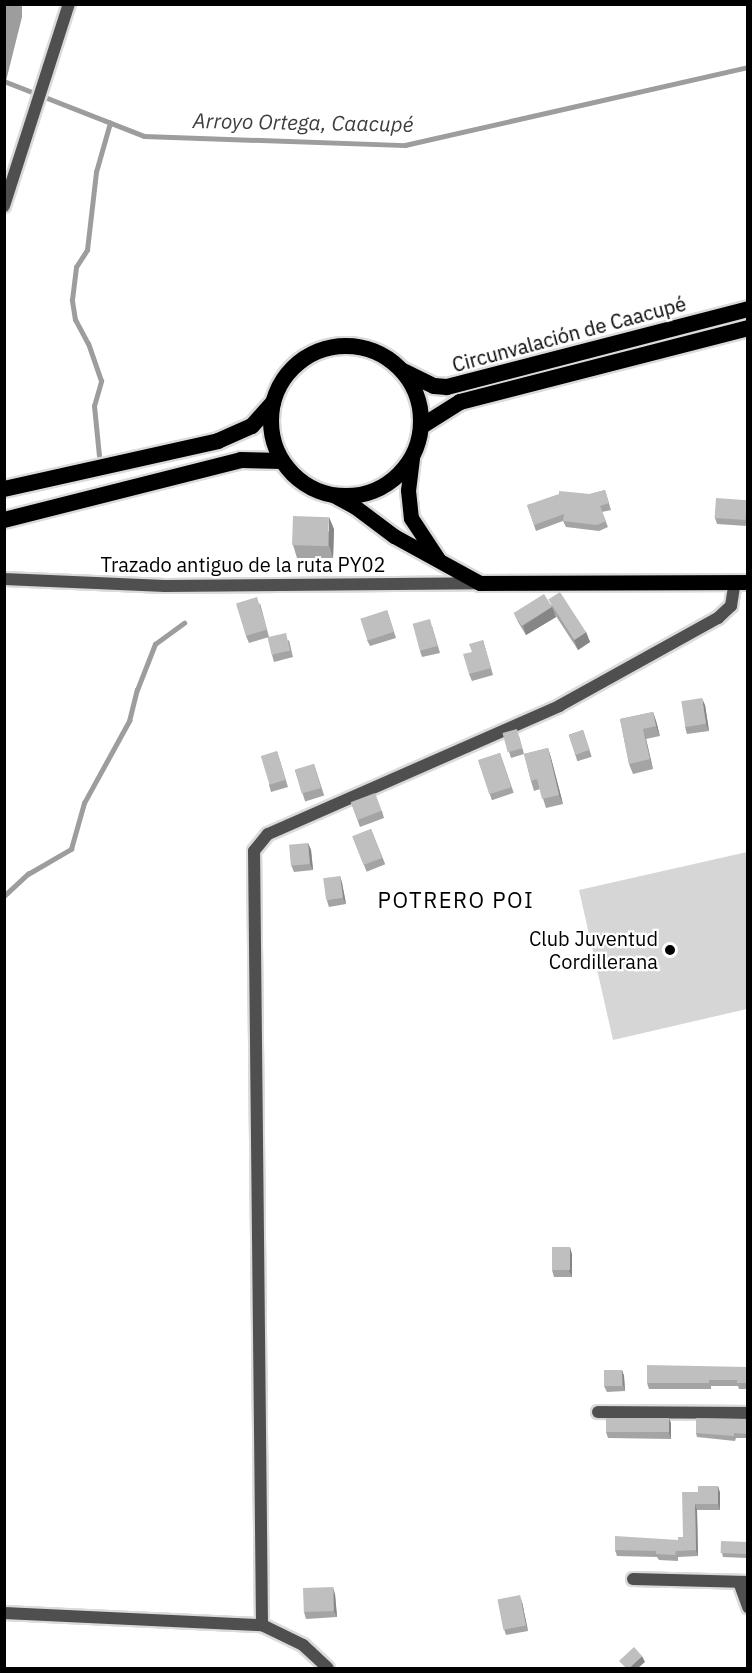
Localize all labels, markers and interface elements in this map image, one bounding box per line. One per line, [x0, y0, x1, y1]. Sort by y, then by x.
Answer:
water label: Arroyo Ortega, Caacupé [192, 107, 414, 137]
street label: Circunvalación de Caacupé [449, 291, 689, 377]
street label: Trazado antiguo de la ruta PY02 [100, 552, 386, 576]
district label: POTRERO POI [378, 887, 534, 913]
place label: Club Juventud Cordillerana [529, 927, 658, 974]
marker: Club Juventud Cordillerana [663, 943, 677, 957]

